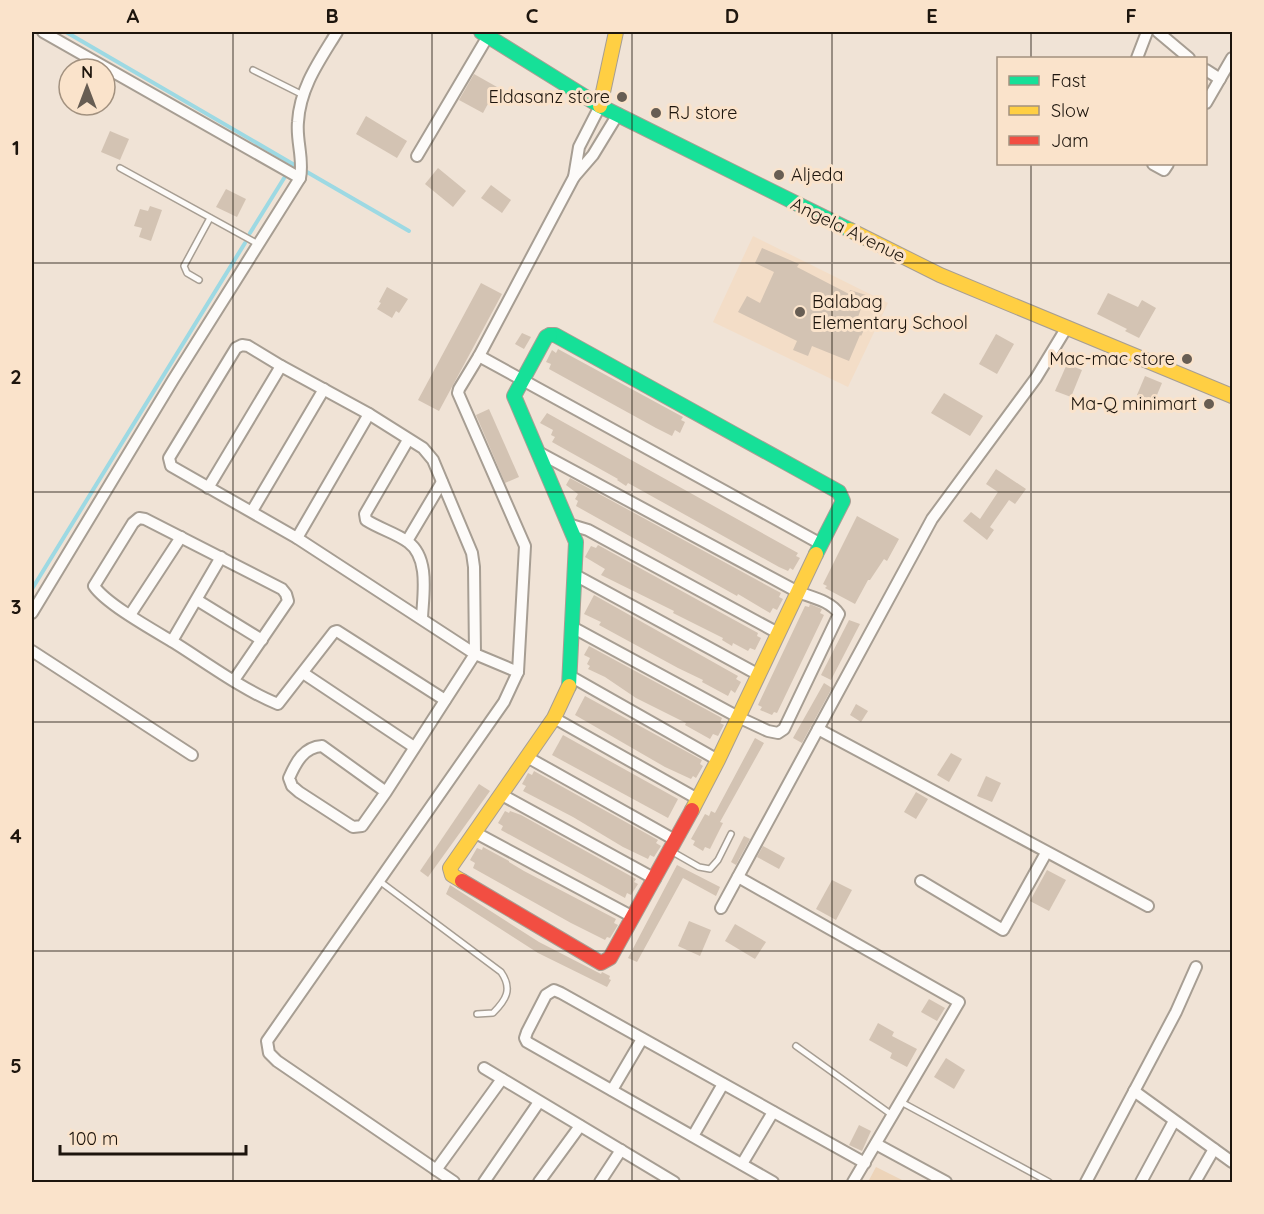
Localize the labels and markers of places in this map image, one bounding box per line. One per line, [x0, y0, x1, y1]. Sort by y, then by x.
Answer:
place label: Eldasanz store [489, 85, 610, 108]
marker: Eldasanz store [615, 90, 629, 104]
place label: RJ store [668, 101, 737, 124]
marker: RJ store [649, 106, 663, 120]
place label: Aljeda [791, 163, 843, 186]
marker: Aljeda [772, 168, 786, 182]
place label: Balabag Elementary School [812, 290, 968, 334]
marker: Balabag Elementary School [793, 305, 807, 319]
place label: Mac-mac store [1049, 347, 1175, 370]
marker: Mac-mac store [1180, 352, 1194, 366]
place label: Ma-Q minimart [1070, 392, 1197, 415]
marker: Ma-Q minimart [1202, 397, 1216, 411]

